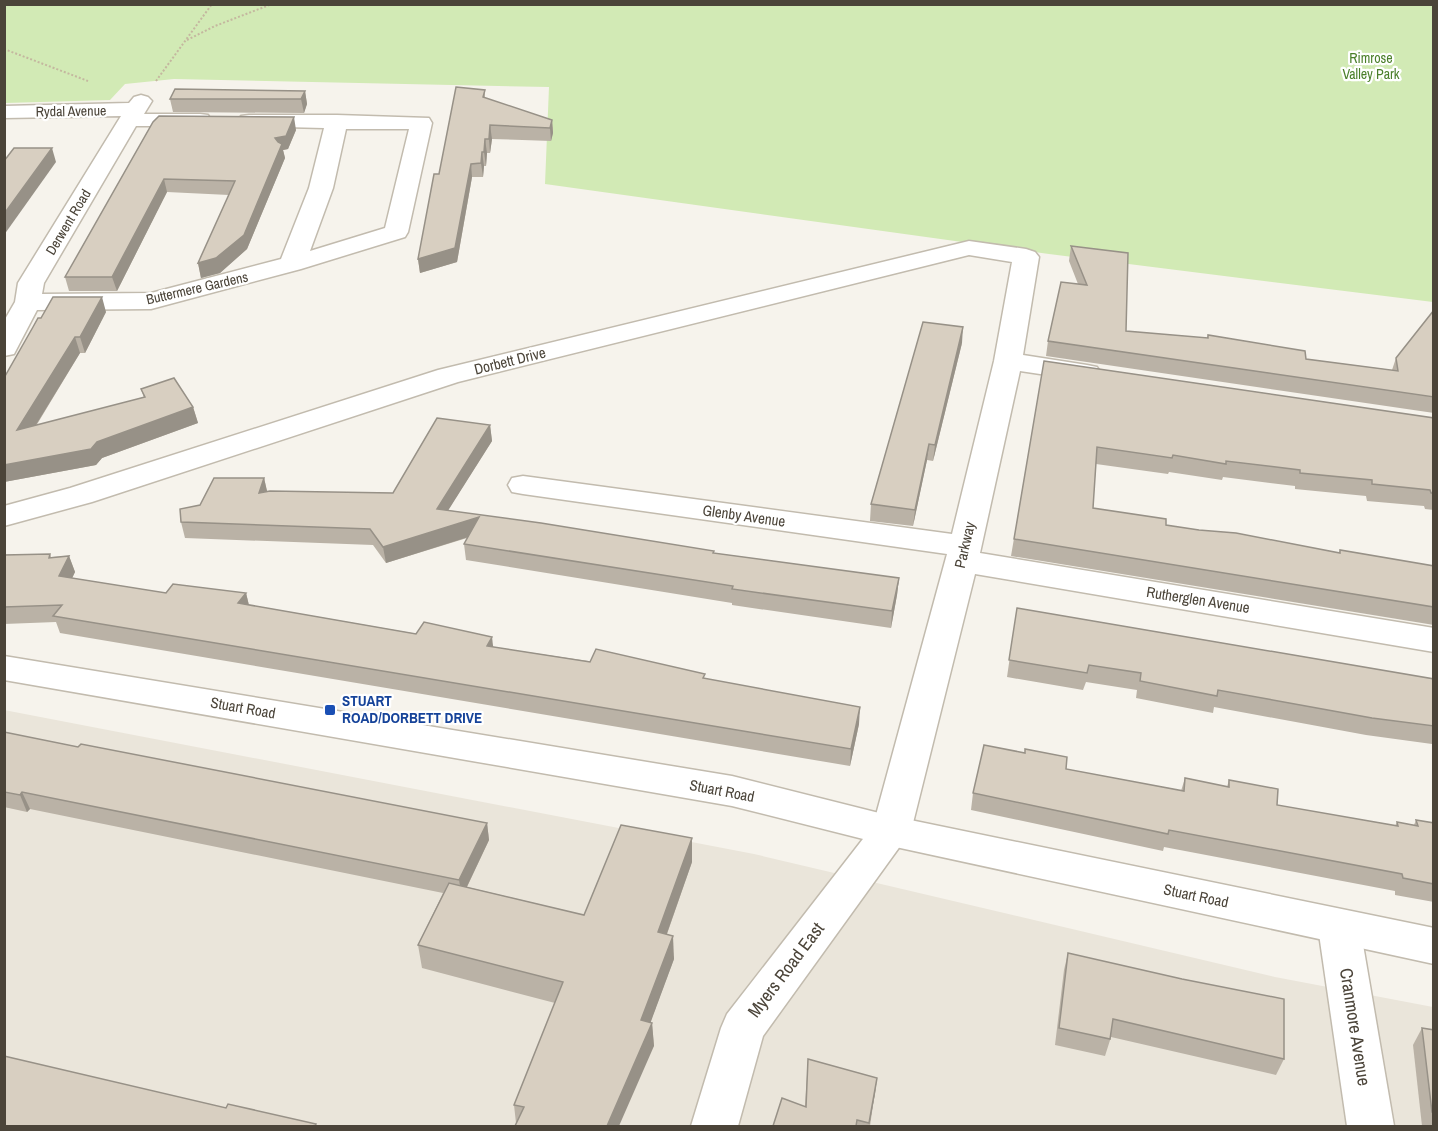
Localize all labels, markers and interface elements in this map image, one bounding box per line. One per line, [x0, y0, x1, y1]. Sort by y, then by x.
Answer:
park label: Rimrose Valley Park [1342, 49, 1400, 83]
street label: Rydal Avenue [36, 101, 106, 121]
street label: Derwent Road [41, 186, 95, 258]
street label: Buttermere Gardens [144, 267, 250, 308]
street label: Dorbett Drive [472, 341, 548, 380]
street label: Glenby Avenue [701, 499, 787, 532]
street label: Parkway [949, 519, 980, 570]
street label: Rutherglen Avenue [1145, 581, 1251, 618]
place label: STUART ROAD/DORBETT DRIVE [342, 690, 482, 728]
street label: Stuart Road [209, 691, 277, 724]
marker: STUART ROAD/DORBETT DRIVE [323, 703, 337, 717]
street label: Stuart Road [688, 774, 756, 807]
street label: Stuart Road [1162, 878, 1230, 913]
street label: Myers Road East [742, 917, 830, 1022]
street label: Cranmore Avenue [1334, 966, 1377, 1088]

